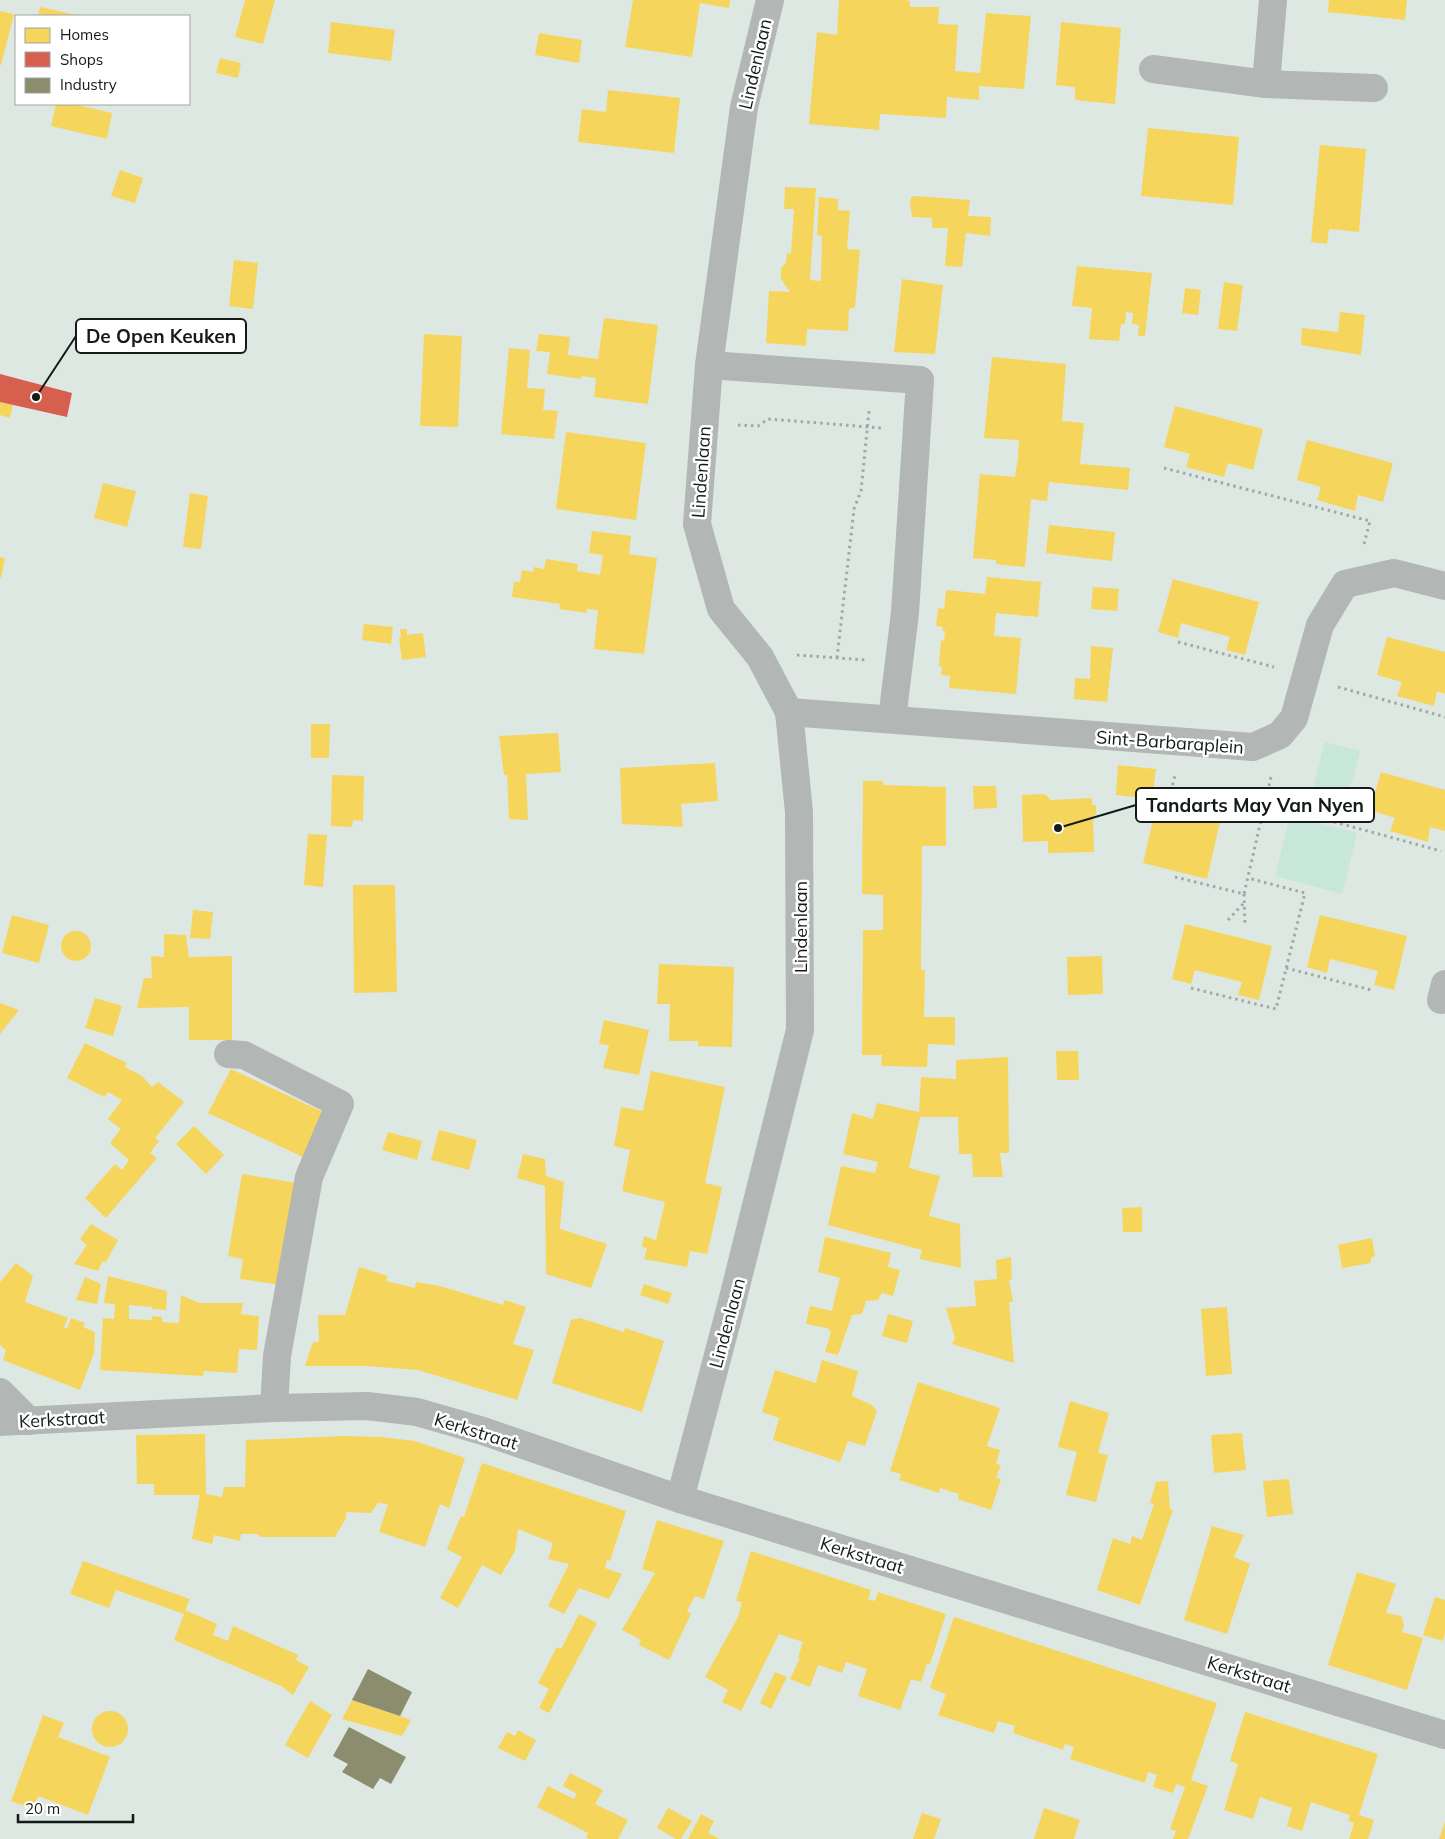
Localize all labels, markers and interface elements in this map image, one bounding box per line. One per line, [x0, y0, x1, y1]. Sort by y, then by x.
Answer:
legend [15, 15, 190, 105]
street label: Lindenlaan [733, 16, 777, 112]
text: Homes [60, 25, 109, 44]
text: Shops [60, 50, 103, 69]
text: Industry [60, 75, 117, 94]
callout: De Open Keuken [76, 319, 246, 353]
text: De Open Keuken [86, 324, 236, 348]
street label: Lindenlaan [686, 425, 716, 519]
street label: Sint-Barbaraplein [1095, 725, 1245, 759]
callout: Tandarts May Van Nyen [1136, 788, 1374, 822]
text: Tandarts May Van Nyen [1146, 793, 1364, 817]
street label: Lindenlaan [789, 881, 812, 973]
street label: Lindenlaan [704, 1275, 750, 1371]
street label: Kerkstraat [18, 1405, 106, 1433]
street label: Kerkstraat [431, 1407, 521, 1455]
street label: Kerkstraat [817, 1531, 907, 1579]
street label: Kerkstraat [1204, 1650, 1294, 1698]
scale bar [18, 1792, 132, 1824]
text: 20 m [25, 1799, 60, 1818]

